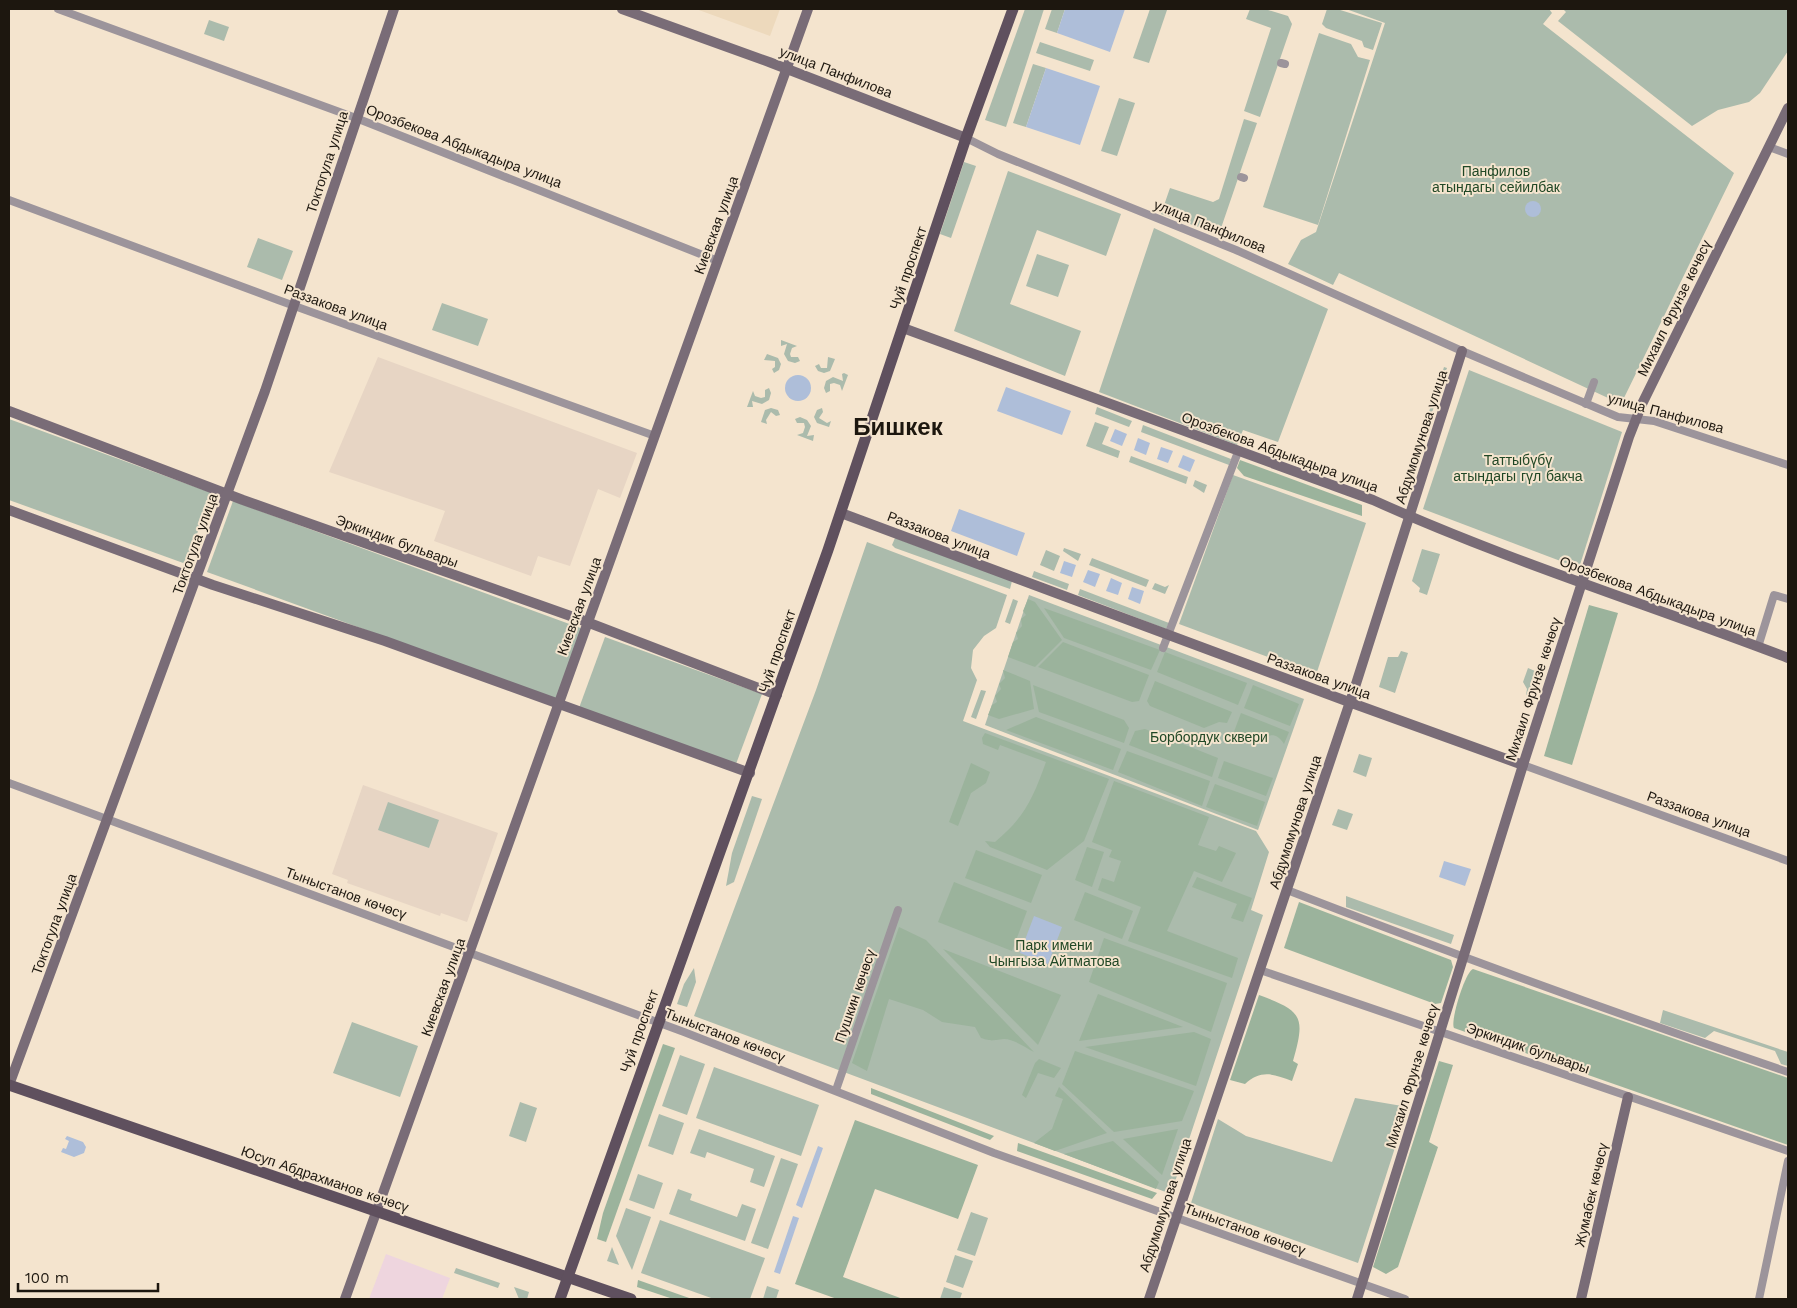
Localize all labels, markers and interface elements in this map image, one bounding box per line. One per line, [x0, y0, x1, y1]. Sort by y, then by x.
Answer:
street label: улица Панфилова [777, 43, 895, 101]
street label: Орозбекова Абдыкадыра улица [364, 101, 564, 191]
street label: Токтогула улица [303, 109, 351, 215]
park label: Панфилов атындагы сейилбак [1432, 163, 1561, 195]
street label: Киевская улица [691, 174, 741, 276]
street label: улица Панфилова [1152, 196, 1269, 256]
street label: Чуй проспект [886, 224, 930, 312]
street label: Михаил Фрунзе көчөсү [1634, 237, 1714, 379]
street label: Раззакова улица [282, 281, 390, 333]
street label: Абдумомунова улица [1392, 368, 1450, 506]
street label: улица Панфилова [1606, 390, 1726, 436]
street label: Орозбекова Абдыкадыра улица [1179, 409, 1381, 495]
district label: Бишкек [853, 413, 944, 441]
park label: Таттыбүбү атындагы гүл бакча [1453, 452, 1583, 484]
street label: Токтогула улица [169, 491, 221, 597]
street label: Раззакова улица [885, 508, 993, 562]
street label: Эркиндик бульвары [334, 511, 460, 571]
street label: Орозбекова Абдыкадыра улица [1557, 553, 1759, 639]
street label: Киевская улица [554, 555, 604, 657]
street label: Чуй проспект [755, 607, 799, 695]
street label: Михаил Фрунзе көчөсү [1502, 615, 1564, 763]
street label: Раззакова улица [1265, 650, 1373, 702]
park label: Борбордук сквери [1150, 729, 1268, 745]
street label: Абдумомунова улица [1266, 753, 1324, 891]
street label: Раззакова улица [1645, 788, 1753, 840]
street label: Тыныстанов көчөсү [283, 864, 409, 922]
street label: Токтогула улица [28, 871, 80, 977]
street label: Киевская улица [418, 936, 468, 1038]
park label: Парк имени Чынгыза Айтматова [988, 937, 1120, 969]
street label: Пушкин көчөсү [832, 947, 878, 1045]
street label: Чуй проспект [617, 987, 662, 1075]
street label: Михаил Фрунзе көчөсү [1382, 1002, 1442, 1150]
street label: Тыныстанов көчөсү [663, 1005, 787, 1065]
street label: Эркиндик бульвары [1464, 1019, 1592, 1077]
street label: Абдумомунова улица [1136, 1136, 1194, 1274]
street label: Жумабек көчөсү [1571, 1141, 1611, 1249]
street label: Юсуп Абдрахманов көчөсү [239, 1143, 411, 1215]
street label: Тыныстанов көчөсү [1182, 1200, 1308, 1258]
scale bar [18, 1260, 158, 1292]
text: 100 m [25, 1269, 69, 1287]

